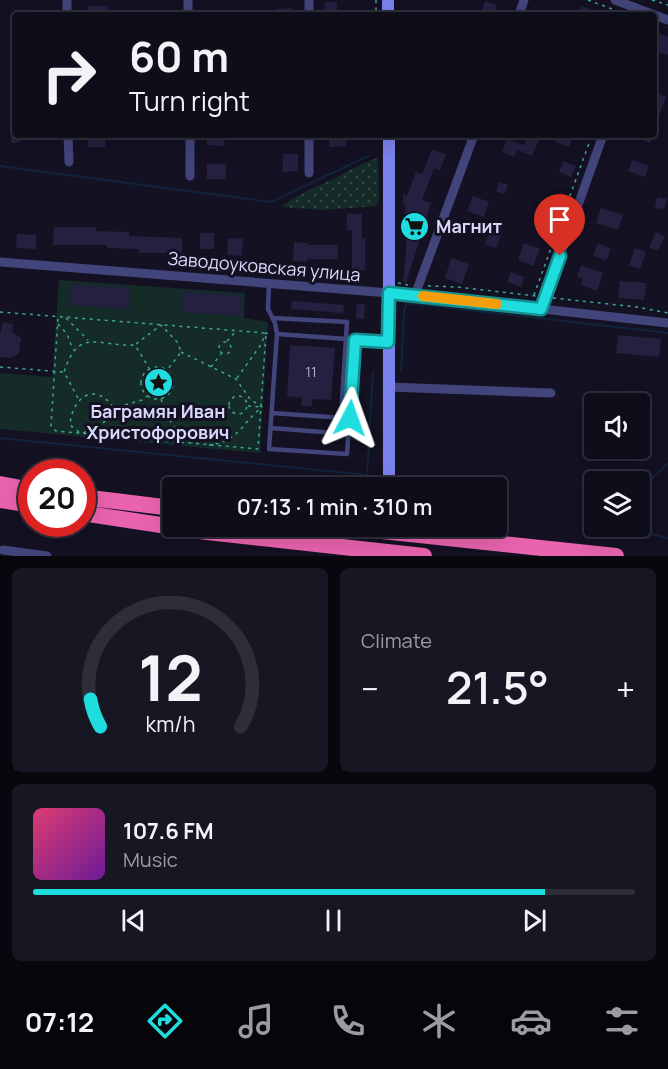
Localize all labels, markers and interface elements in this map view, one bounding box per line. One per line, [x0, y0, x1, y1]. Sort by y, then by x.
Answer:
text: 60 m [129, 27, 229, 85]
icon: right [30, 36, 108, 114]
text: Turn right [129, 82, 250, 119]
pin [534, 194, 585, 256]
icon: arrive [543, 203, 576, 236]
supermarket icon: Магнит [399, 211, 431, 243]
place label: Магнит [436, 214, 503, 238]
street label: Заводоуковская улица [166, 246, 362, 286]
house number: 11 [305, 361, 317, 382]
place icon: Баграмян Иван Христофорович [142, 367, 174, 399]
position arrow [318, 386, 382, 450]
map controls [584, 393, 650, 537]
button: sound [584, 393, 650, 459]
place label: Баграмян Иван Христофорович [87, 399, 229, 444]
speed limit sign: 20 [18, 459, 96, 537]
button: layers [584, 471, 650, 537]
text: 07:13 · 1 min · 310 m [237, 492, 432, 522]
text: Climate [361, 627, 432, 654]
text: 12 [138, 634, 202, 720]
text: 21.5° [446, 656, 549, 718]
text: − [361, 666, 379, 711]
text: + [616, 666, 635, 711]
text: km/h [145, 709, 195, 738]
text: 107.6 FM [123, 816, 214, 846]
text: Music [123, 846, 178, 873]
icon: previous [117, 904, 150, 937]
icon: pause [317, 904, 350, 937]
icon: next [518, 904, 551, 937]
icon: directions [144, 1000, 186, 1042]
icon: music [235, 1000, 277, 1042]
icon: phone [327, 1000, 369, 1042]
icon: climate [418, 1000, 460, 1042]
icon: car [510, 1000, 552, 1042]
icon: filters [601, 1000, 643, 1042]
text: 07:12 [25, 1003, 94, 1040]

